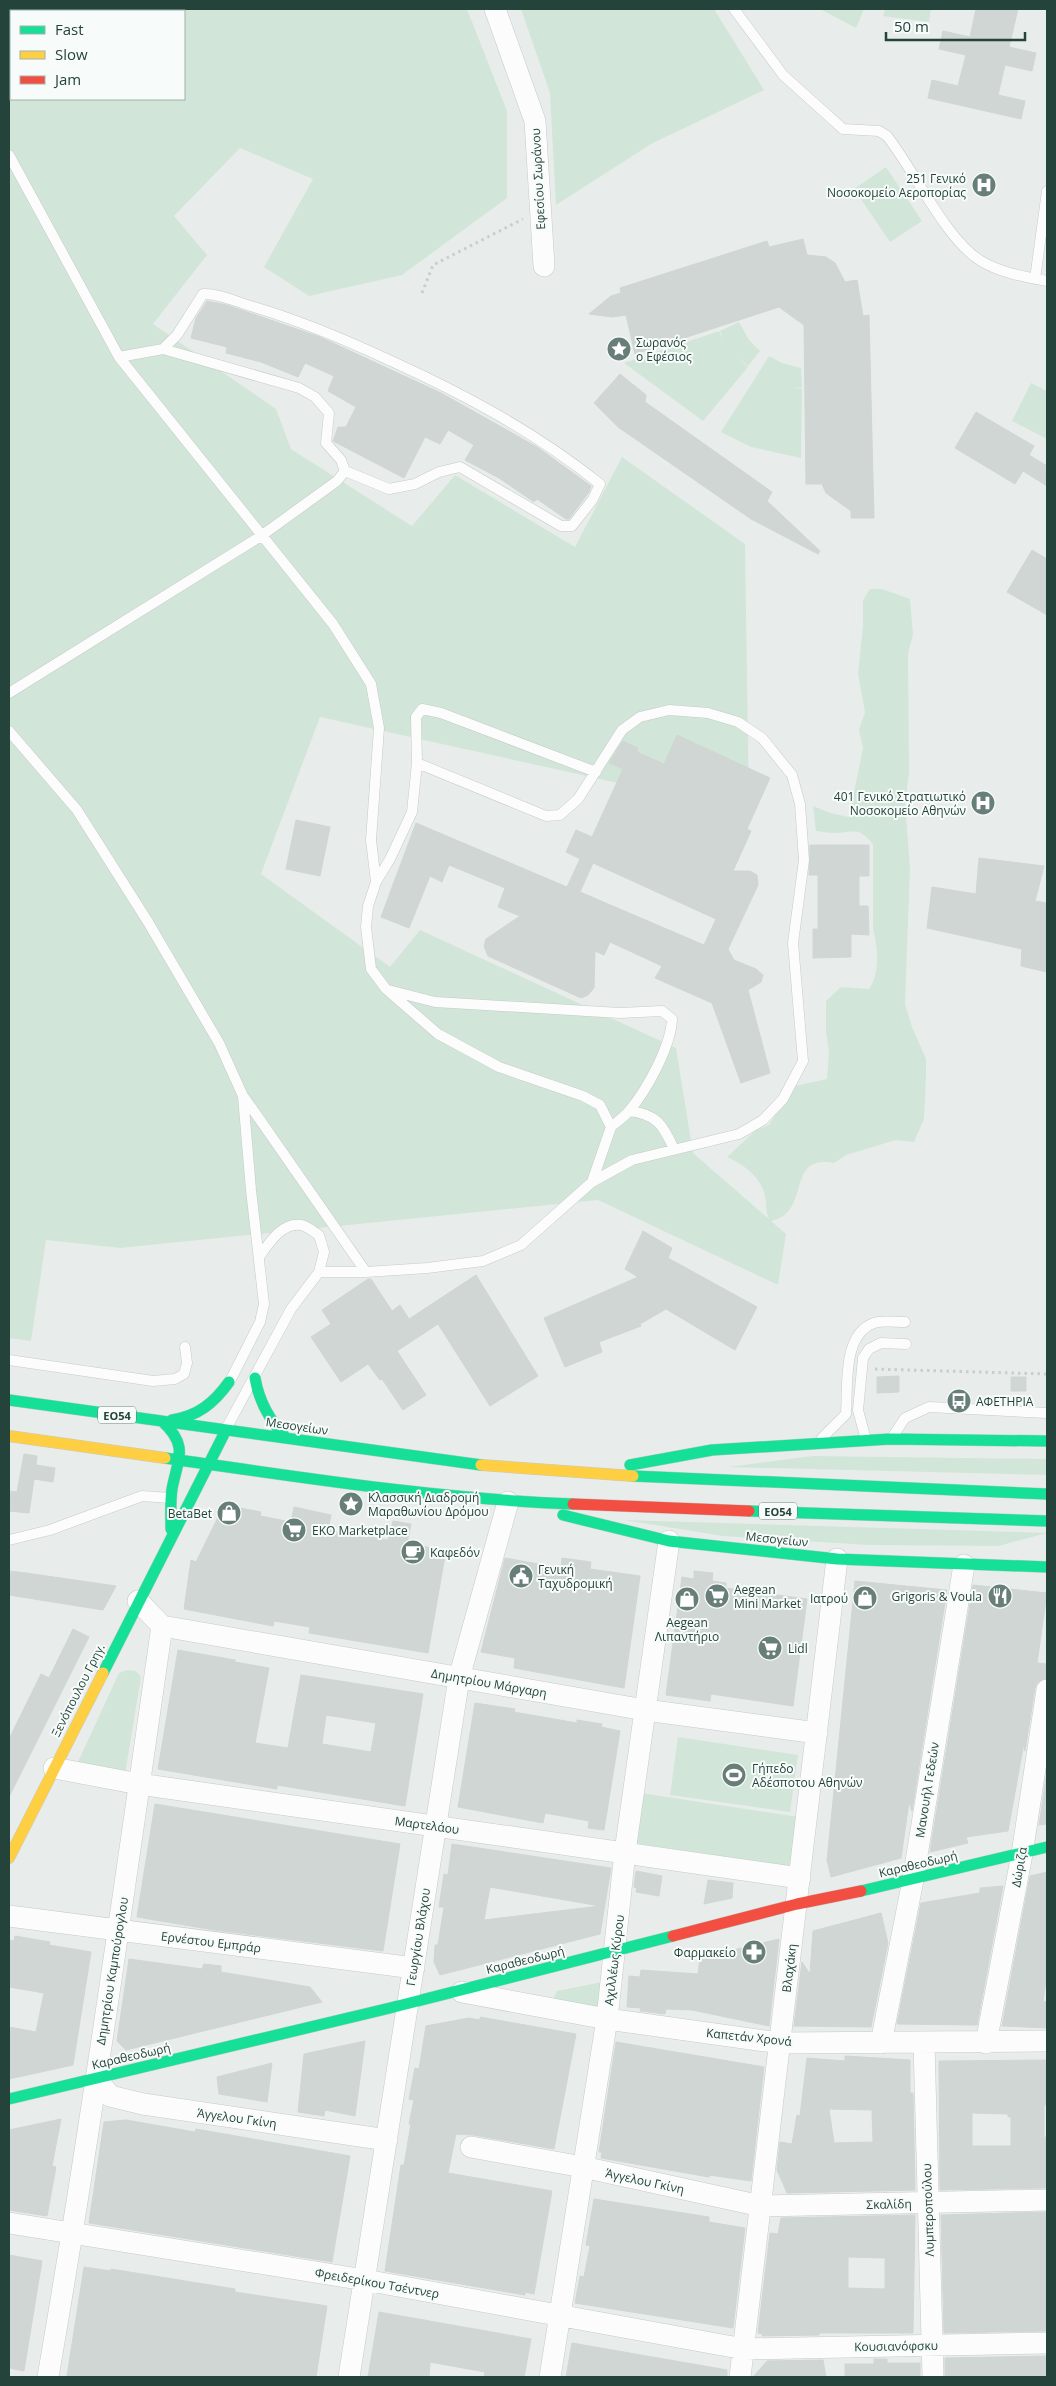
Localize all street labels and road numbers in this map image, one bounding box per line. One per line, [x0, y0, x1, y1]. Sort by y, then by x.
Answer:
street label: Εφεσίου Σωράνου [527, 128, 549, 230]
road number: ΕΟ54 [98, 1406, 136, 1424]
street label: Μεσογείων [265, 1413, 329, 1439]
road number: ΕΟ54 [759, 1502, 797, 1520]
street label: Μεσογείων [745, 1527, 809, 1551]
street label: Ξενόπουλου Γρηγ. [47, 1640, 109, 1740]
street label: Δημητρίου Μάργαρη [430, 1664, 548, 1702]
street label: Μανουήλ Γεδεών [911, 1741, 943, 1839]
street label: Μαρτελάου [394, 1812, 460, 1838]
street label: Δώριζα [1007, 1845, 1031, 1888]
street label: Καραθεοδωρή [877, 1847, 959, 1881]
street label: Γεωργίου Βλάχου [402, 1887, 434, 1987]
street label: Δημητρίου Καμπούρογλου [92, 1896, 132, 2046]
street label: Αχιλλέως Κύρου [600, 1914, 628, 2006]
street label: Ερνέστου Εμπράρ [160, 1927, 262, 1957]
street label: Καραθεοδωρή [484, 1942, 566, 1978]
street label: Βλαχάκη [778, 1943, 800, 1993]
street label: Καπετάν Χρονά [705, 2024, 793, 2050]
street label: Καραθεοδωρή [90, 2039, 172, 2073]
street label: Άγγελου Γκίνη [196, 2104, 278, 2132]
street label: Λυμπεροπούλου [918, 2163, 938, 2257]
street label: Άγγελου Γκίνη [604, 2164, 686, 2198]
street label: Σκαλίδη [866, 2195, 912, 2213]
street label: Φρειδερίκου Τσέντνερ [313, 2264, 441, 2302]
street label: Κουσιανόφσκυ [854, 2337, 938, 2355]

